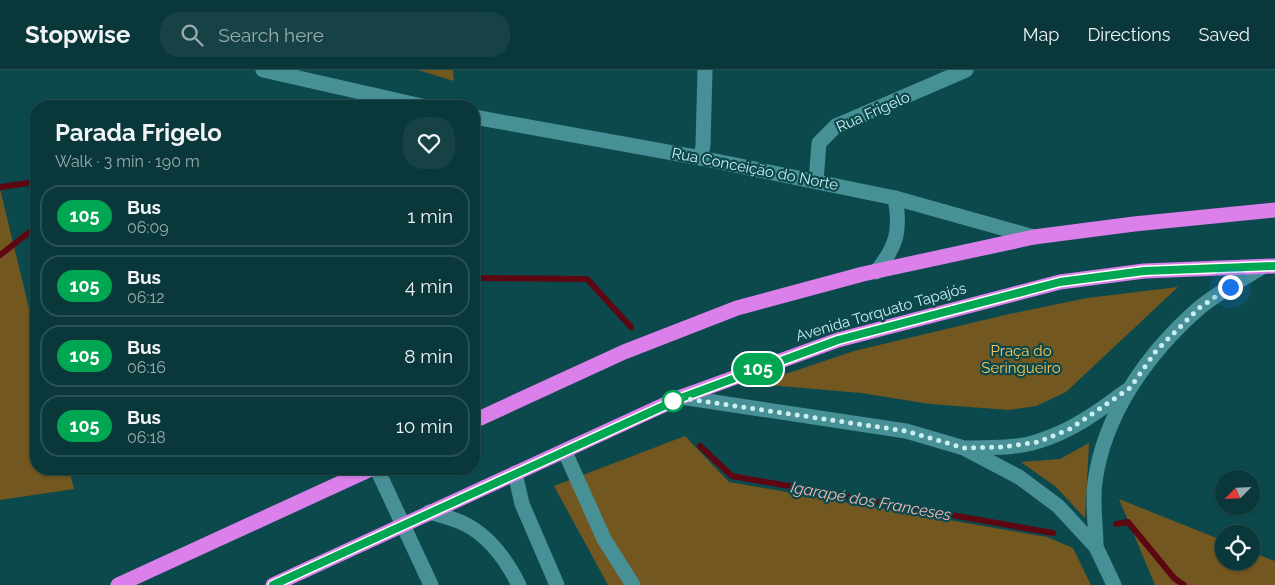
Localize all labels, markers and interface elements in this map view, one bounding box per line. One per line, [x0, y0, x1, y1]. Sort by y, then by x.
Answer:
search box [160, 12, 510, 57]
text: Stopwise [25, 20, 130, 49]
icon: search [178, 21, 206, 49]
text: Search here [218, 24, 324, 46]
text: Map [1023, 24, 1059, 45]
text: Directions [1087, 24, 1171, 45]
text: Saved [1199, 24, 1250, 45]
street label: Rua Frigelo [833, 88, 913, 136]
button: heart [403, 117, 455, 169]
text: Parada Frigelo [55, 118, 222, 147]
street label: Rua Conceição do Norte [670, 144, 840, 194]
text: Walk · 3 min · 190 m [55, 152, 200, 171]
text: Bus [127, 196, 161, 218]
text: 105 [70, 205, 99, 226]
text: 1 min [407, 205, 453, 227]
text: 06:09 [127, 218, 169, 237]
text: Bus [127, 266, 161, 288]
text: 105 [70, 275, 99, 296]
text: 4 min [405, 275, 453, 297]
your location [1218, 275, 1243, 300]
street label: Avenida Torquato Tapajós [794, 279, 968, 345]
text: 06:12 [127, 288, 165, 307]
text: Bus [127, 336, 161, 358]
park label: Praça do Seringueiro [981, 342, 1061, 377]
text: 105 [70, 345, 99, 366]
text: 8 min [404, 345, 453, 367]
line badge: 105 [729, 353, 787, 385]
text: 06:16 [127, 358, 166, 377]
text: 105 [743, 358, 773, 379]
unlabelled marker [662, 390, 684, 412]
text: Bus [127, 406, 161, 428]
text: 105 [70, 415, 99, 436]
text: 10 min [396, 415, 453, 437]
text: 06:18 [127, 428, 166, 447]
north arrow [1215, 470, 1260, 515]
map controls [1215, 470, 1260, 570]
water label: Igarapé dos Franceses [789, 478, 953, 525]
button: locate [1215, 525, 1260, 570]

